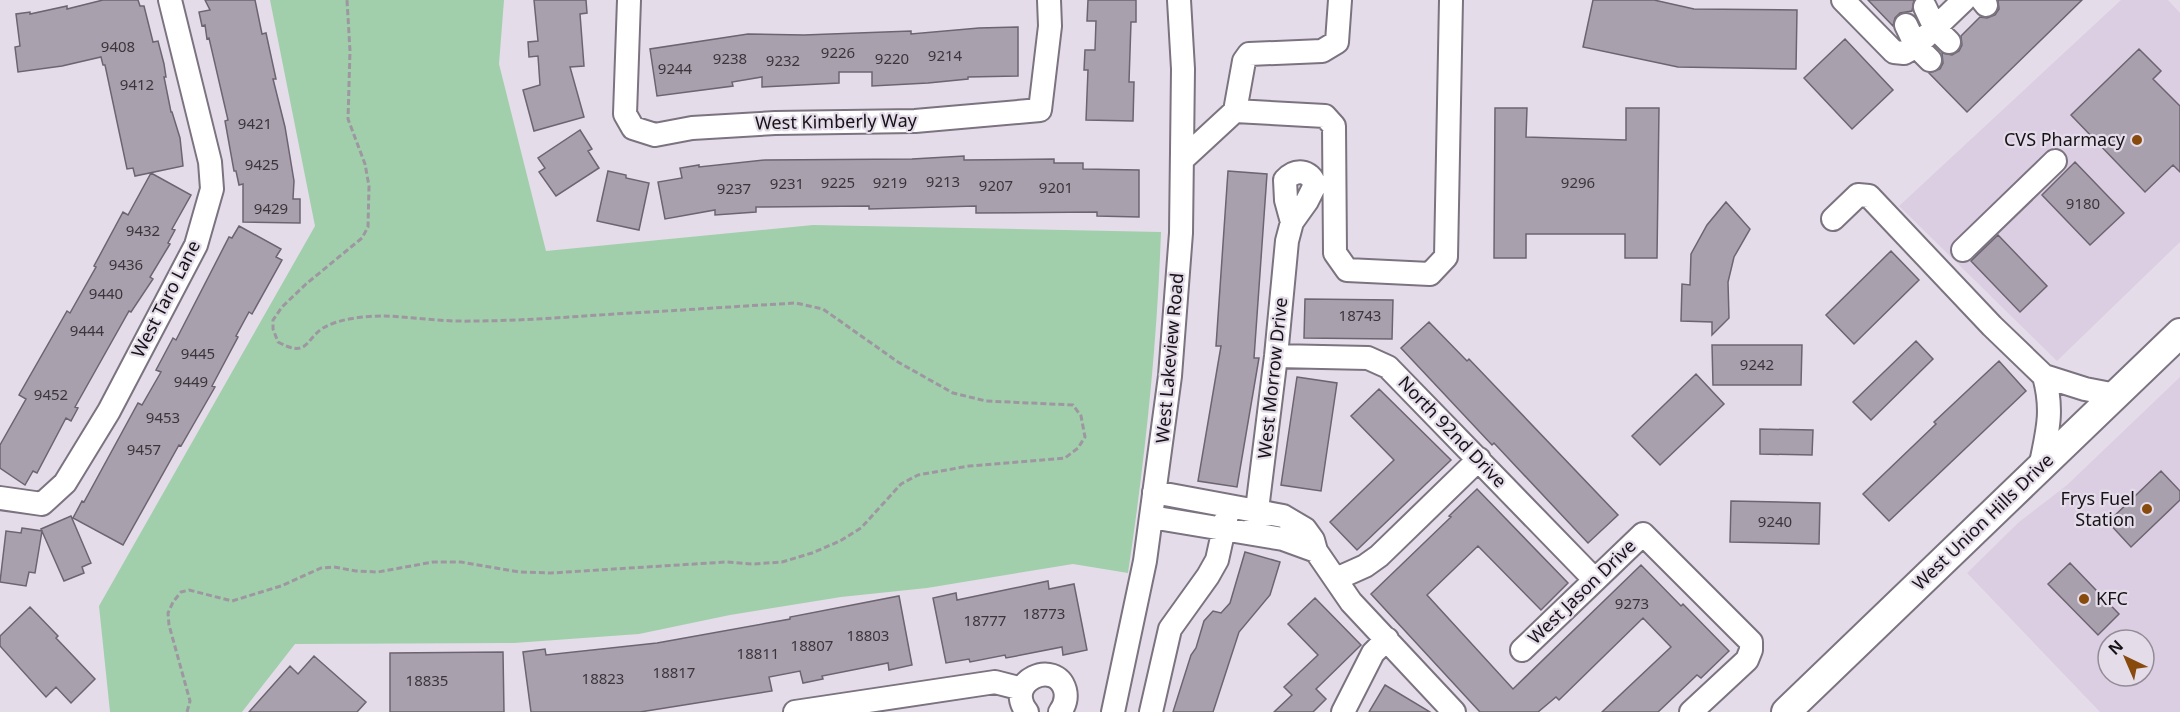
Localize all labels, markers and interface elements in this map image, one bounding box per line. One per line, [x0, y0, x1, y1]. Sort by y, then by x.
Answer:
house number: 9408 [101, 36, 135, 56]
house number: 9226 [821, 42, 855, 62]
house number: 9214 [928, 45, 963, 65]
house number: 9238 [713, 48, 747, 68]
house number: 9220 [875, 48, 909, 68]
house number: 9232 [766, 50, 800, 70]
house number: 9244 [658, 58, 693, 78]
house number: 9412 [120, 74, 154, 94]
street label: West Kimberly Way [755, 108, 918, 134]
house number: 9421 [238, 113, 272, 133]
place label: CVS Pharmacy [2004, 127, 2126, 151]
marker: CVS Pharmacy [2130, 133, 2144, 147]
house number: 9425 [245, 154, 279, 174]
house number: 9213 [926, 171, 960, 191]
house number: 9225 [821, 172, 855, 192]
house number: 9219 [873, 172, 907, 192]
house number: 9296 [1561, 172, 1595, 192]
house number: 9231 [770, 173, 804, 193]
house number: 9207 [979, 175, 1013, 195]
house number: 9201 [1039, 177, 1073, 197]
house number: 9237 [717, 178, 751, 198]
house number: 9180 [2066, 193, 2100, 213]
house number: 9429 [254, 198, 288, 218]
house number: 9432 [126, 220, 160, 240]
street label: West Taro Lane [125, 236, 205, 361]
house number: 9436 [109, 254, 143, 274]
street label: West Lakeview Road [1150, 272, 1188, 444]
house number: 9440 [89, 283, 123, 303]
street label: West Morrow Drive [1252, 296, 1292, 460]
house number: 18743 [1339, 305, 1381, 325]
house number: 9444 [70, 320, 105, 340]
house number: 9445 [181, 343, 215, 363]
house number: 9242 [1740, 354, 1774, 374]
street label: North 92nd Drive [1393, 370, 1512, 492]
house number: 9449 [174, 371, 208, 391]
house number: 9452 [34, 384, 68, 404]
house number: 9453 [146, 407, 180, 427]
house number: 9457 [127, 439, 161, 459]
street label: West Union Hills Drive [1907, 448, 2058, 595]
place label: Frys Fuel Station [2060, 486, 2135, 531]
marker: Frys Fuel Station [2140, 502, 2154, 516]
house number: 9240 [1758, 511, 1792, 531]
street label: West Jason Drive [1522, 534, 1640, 649]
place label: KFC [2096, 586, 2128, 610]
marker: KFC [2077, 592, 2091, 606]
house number: 9273 [1615, 593, 1649, 613]
house number: 18773 [1023, 603, 1065, 623]
house number: 18777 [964, 610, 1006, 630]
house number: 18803 [847, 625, 889, 645]
north arrow [2096, 628, 2156, 688]
house number: 18807 [791, 635, 833, 655]
text: N [2103, 635, 2128, 660]
house number: 18811 [737, 643, 779, 663]
house number: 18817 [653, 662, 695, 682]
house number: 18823 [582, 668, 624, 688]
house number: 18835 [406, 670, 448, 690]

